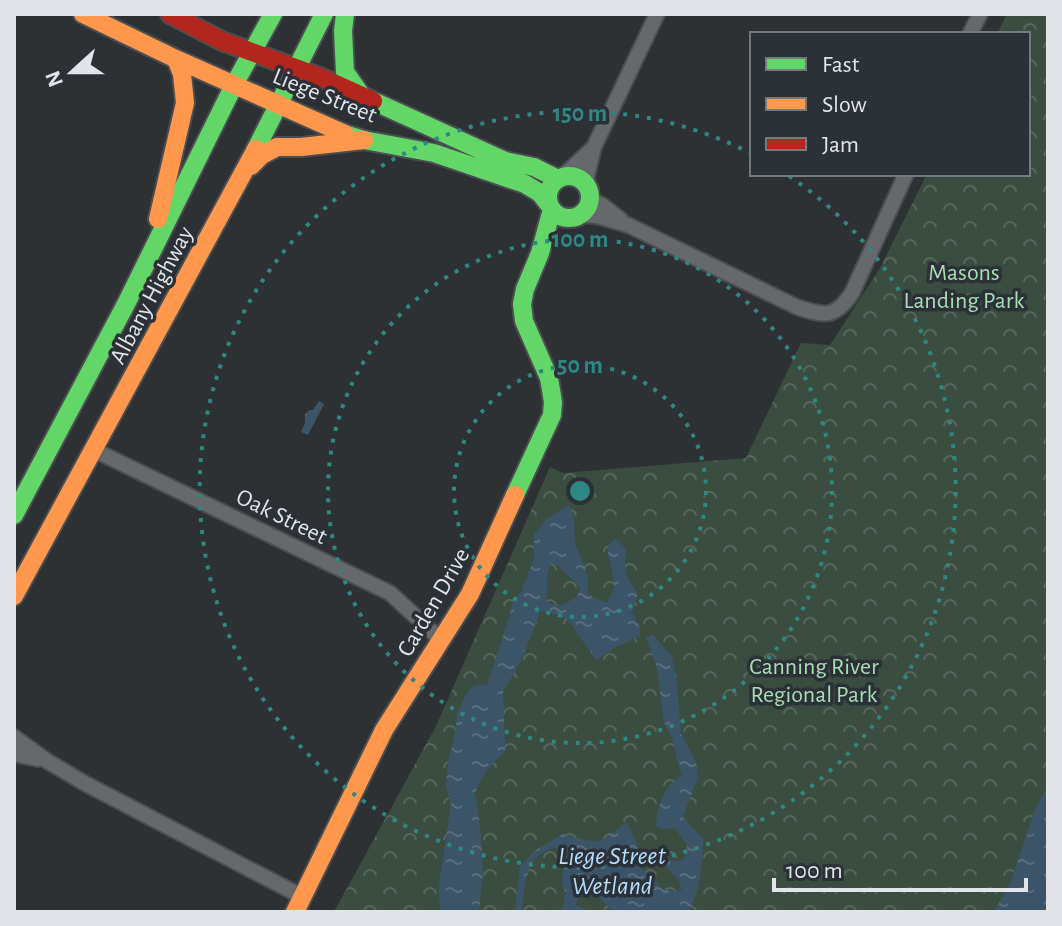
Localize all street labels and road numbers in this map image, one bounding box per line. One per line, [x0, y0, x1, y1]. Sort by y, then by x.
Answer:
street label: Liege Street [269, 64, 380, 128]
street label: Albany Highway [106, 223, 198, 368]
street label: Oak Street [232, 485, 331, 549]
street label: Carden Drive [393, 544, 474, 661]

